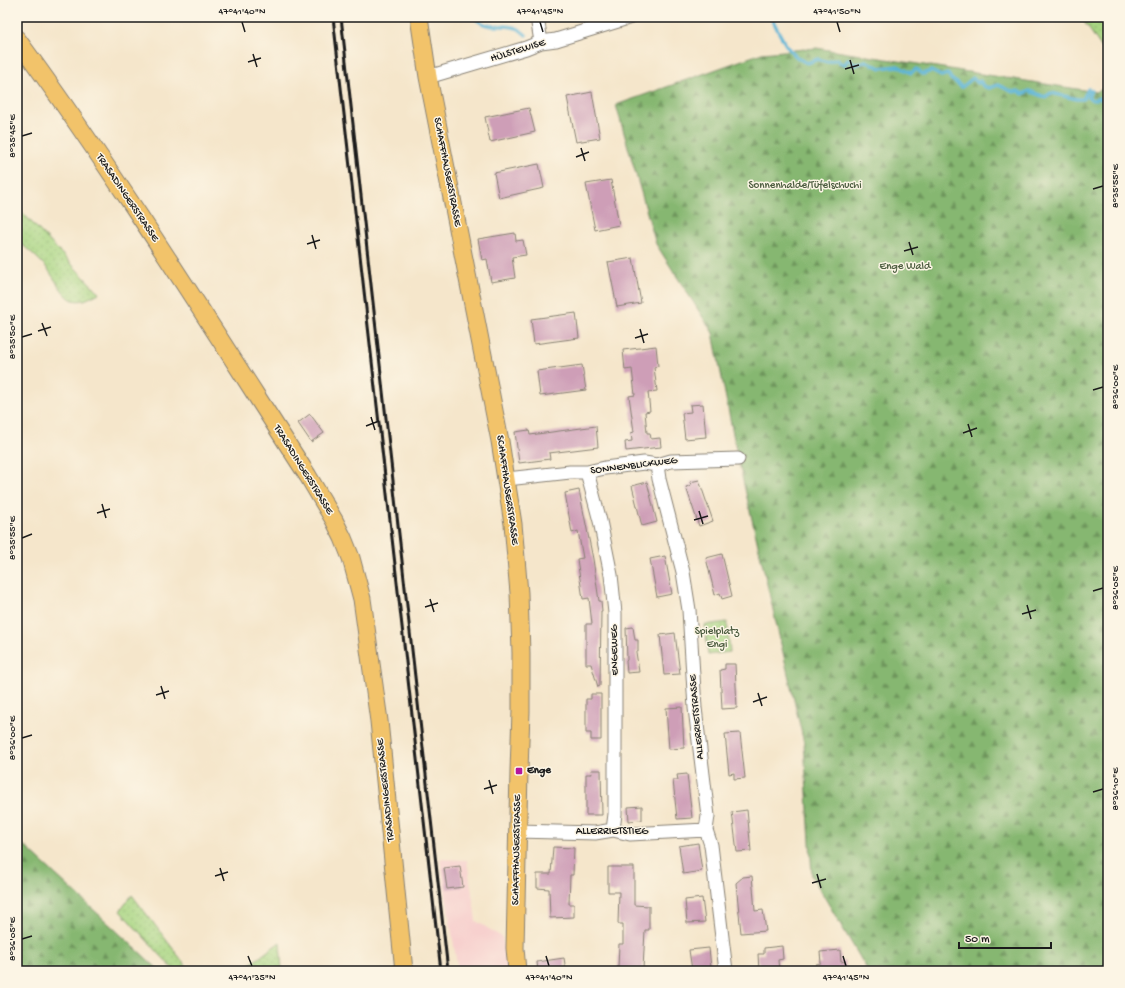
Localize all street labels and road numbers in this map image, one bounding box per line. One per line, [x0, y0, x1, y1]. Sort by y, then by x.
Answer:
street label: HÜLSTEWISE [489, 37, 548, 65]
street label: SCHAFFHAUSERSTRASSE [431, 117, 464, 229]
street label: TRASADINGERSTRASSE [93, 151, 161, 245]
street label: TRASADINGERSTRASSE [270, 422, 336, 518]
street label: SCHAFFHAUSERSTRASSE [493, 434, 521, 547]
street label: SONNENBLICKWEG [590, 455, 679, 477]
street label: ENGEWEG [609, 623, 621, 676]
street label: ALLERRIETSTRASSE [687, 673, 707, 760]
street label: TRASADINGERSTRASSE [375, 737, 397, 843]
street label: SCHAFFHAUSERSTRASSE [510, 793, 524, 905]
street label: ALLERRIETSTIEG [576, 826, 649, 838]

